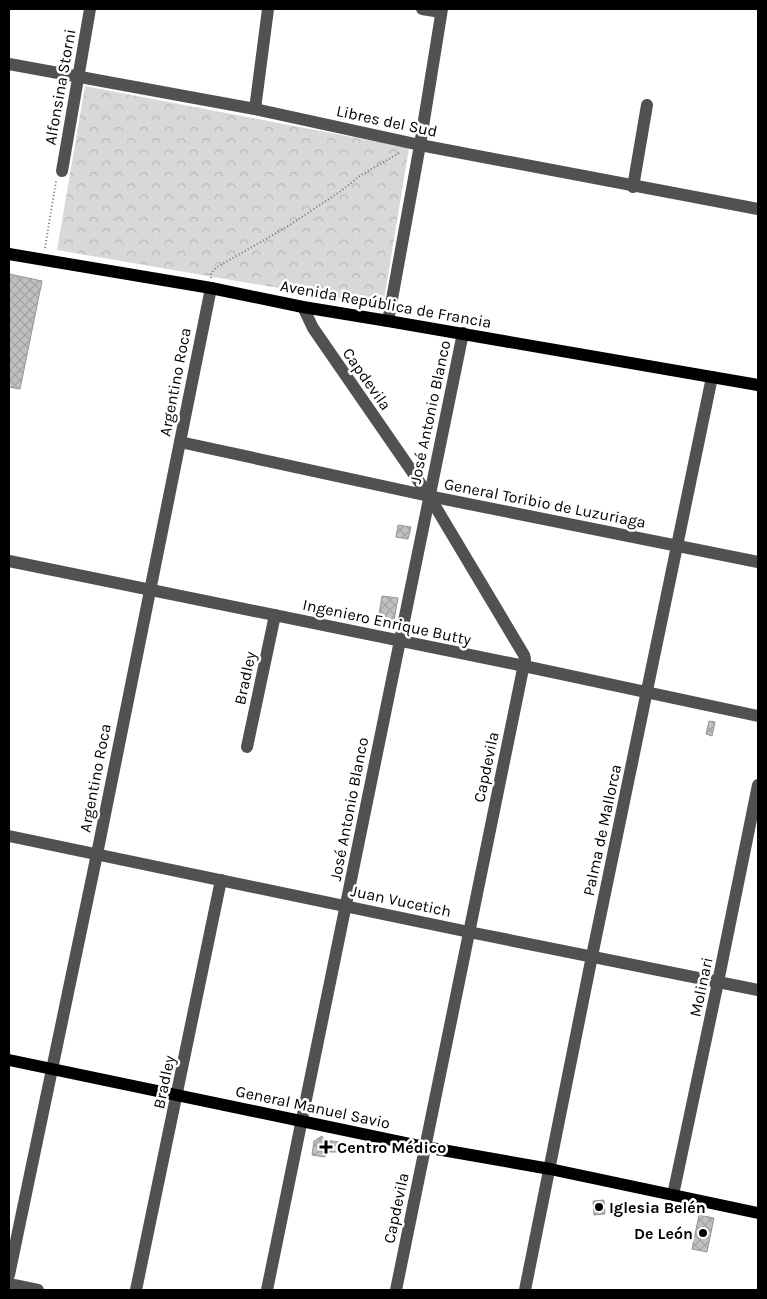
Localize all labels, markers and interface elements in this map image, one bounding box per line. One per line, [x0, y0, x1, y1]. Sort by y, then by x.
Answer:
street label: Alfonsina Storni [40, 27, 80, 147]
street label: Libres del Sud [335, 101, 439, 141]
street label: Avenida República de Francia [279, 276, 493, 332]
street label: Argentino Roca [155, 326, 195, 438]
street label: José Antonio Blanco [406, 339, 454, 485]
street label: Capdevila [339, 344, 395, 414]
street label: General Toribio de Luzuriaga [442, 474, 648, 532]
street label: Ingeniero Enrique Butty [301, 595, 473, 649]
street label: Bradley [230, 649, 260, 706]
street label: Argentino Roca [75, 722, 115, 834]
street label: Capdevila [469, 730, 503, 804]
street label: José Antonio Blanco [326, 735, 372, 883]
street label: Palma de Mallorca [579, 762, 625, 898]
street label: Juan Vucetich [349, 881, 453, 921]
street label: Molinari [685, 955, 717, 1019]
street label: Bradley [149, 1053, 179, 1110]
street label: General Manuel Savio [234, 1081, 392, 1133]
place label: Centro Médico [337, 1138, 446, 1157]
marker: Centro Médico [319, 1140, 333, 1154]
street label: Capdevila [379, 1171, 413, 1245]
place label: Iglesia Belén [609, 1198, 706, 1217]
marker: Iglesia Belén [593, 1201, 605, 1213]
place label: De León [634, 1224, 693, 1243]
marker: De León [697, 1227, 709, 1239]

